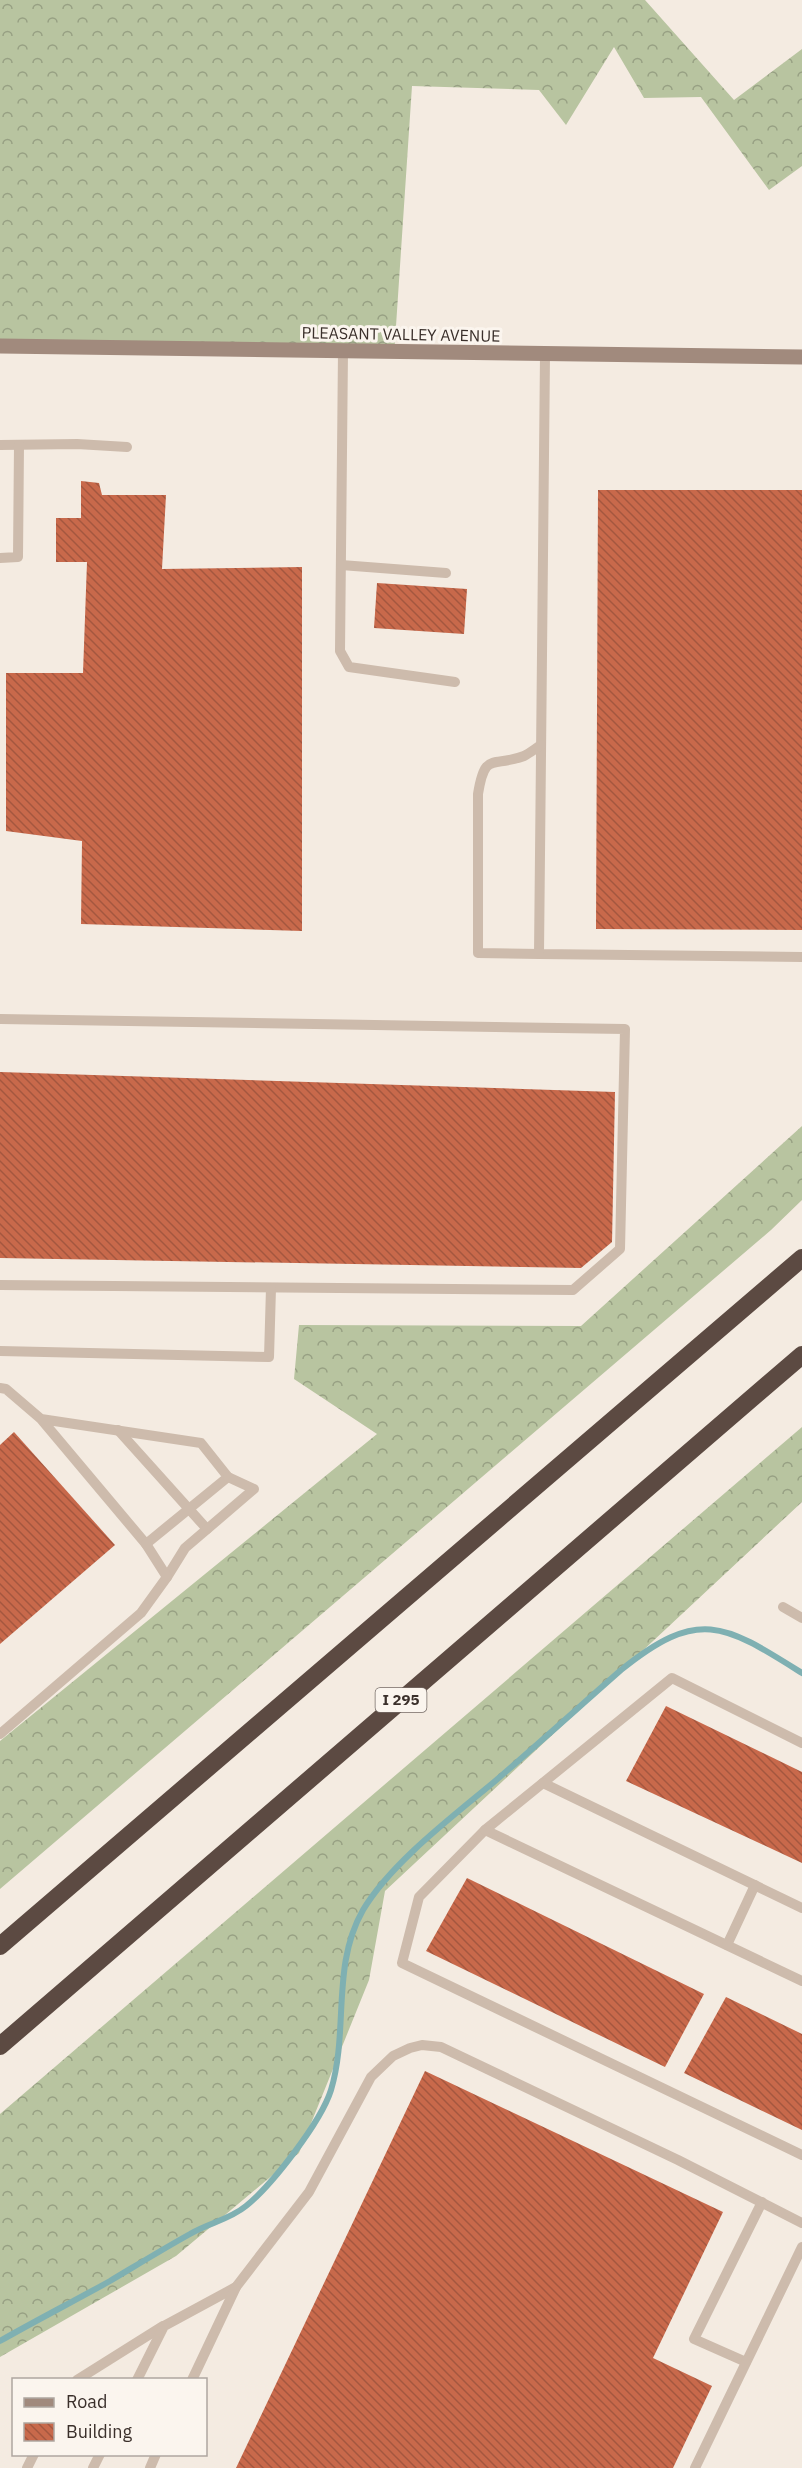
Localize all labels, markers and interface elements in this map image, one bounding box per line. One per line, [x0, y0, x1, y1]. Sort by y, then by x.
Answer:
street label: PLEASANT VALLEY AVENUE [301, 322, 501, 346]
road number: I 295 [376, 1688, 426, 1712]
legend [12, 2378, 207, 2456]
text: Road [66, 2390, 107, 2413]
text: Building [66, 2420, 133, 2443]

